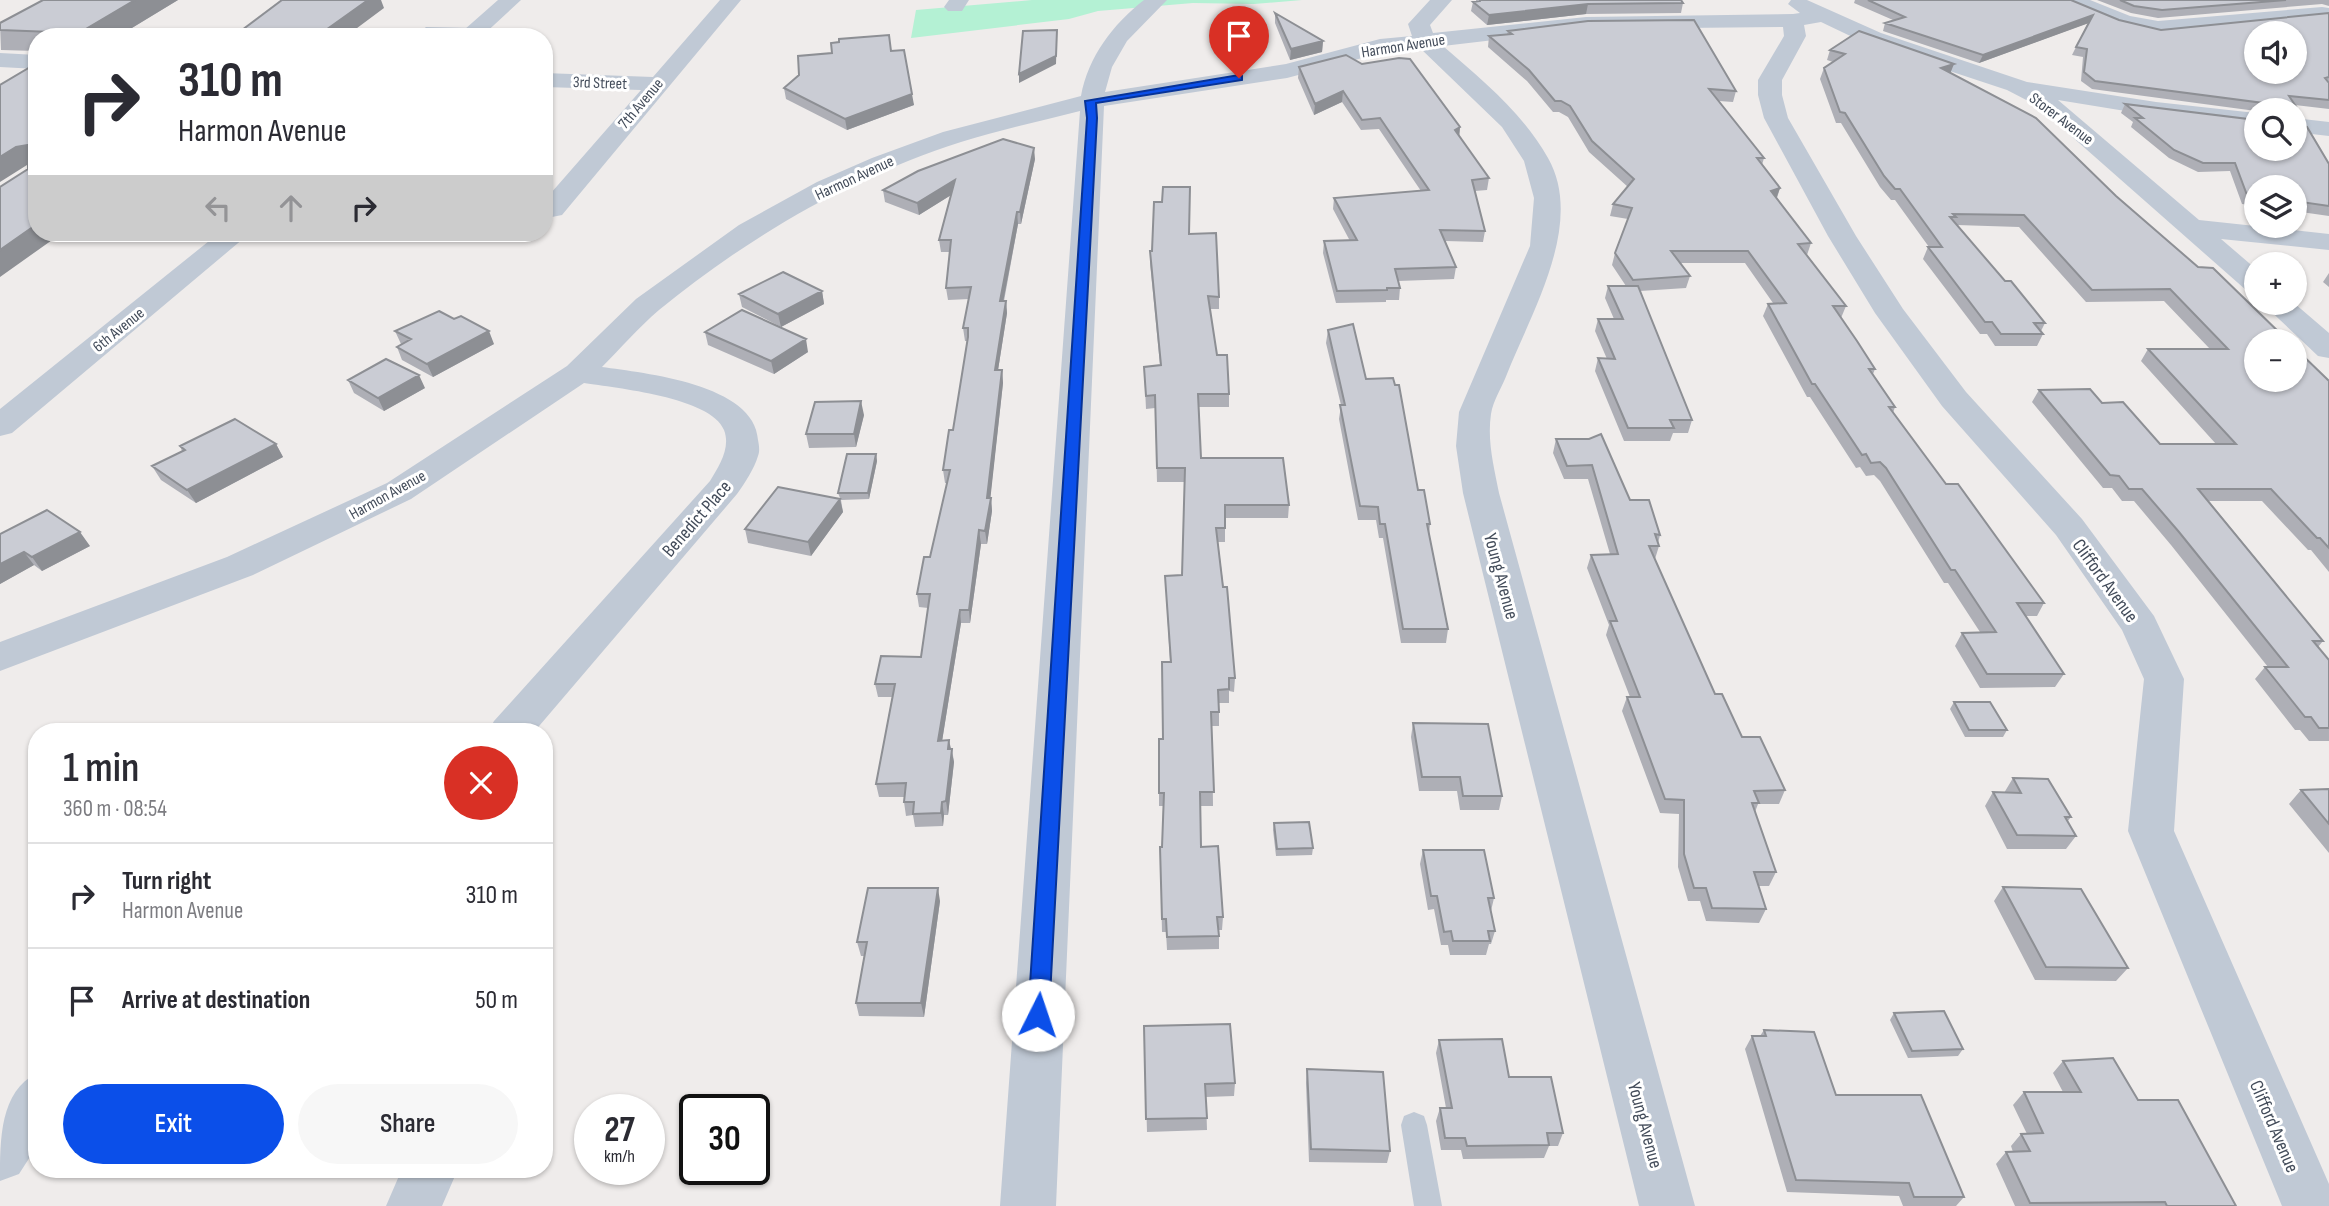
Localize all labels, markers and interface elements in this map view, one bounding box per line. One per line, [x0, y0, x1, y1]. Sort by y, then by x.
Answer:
pin [1209, 6, 1269, 78]
icon: arrive [1220, 17, 1258, 55]
map controls [2244, 21, 2307, 392]
button: sound [2244, 21, 2307, 84]
street label: Harmon Avenue [1360, 31, 1446, 62]
text: 310 m [178, 52, 283, 111]
icon: right [63, 56, 154, 147]
street label: 3rd Street [573, 73, 627, 94]
street label: 7th Avenue [615, 75, 668, 133]
street label: Storer Avenue [2025, 89, 2097, 149]
button: search [2244, 98, 2307, 161]
text: Harmon Avenue [178, 112, 347, 151]
street label: Harmon Avenue [812, 152, 897, 205]
button: layers [2244, 175, 2307, 238]
icon: left [199, 189, 237, 227]
icon: ahead [272, 189, 310, 227]
icon: right [345, 189, 383, 227]
button: + [2244, 252, 2307, 315]
street label: 6th Avenue [89, 304, 148, 357]
button: − [2244, 329, 2307, 392]
street label: Harmon Avenue [346, 467, 429, 524]
street label: Benedict Place [658, 476, 737, 562]
street label: Young Avenue [1478, 531, 1523, 622]
street label: Clifford Avenue [2067, 535, 2143, 627]
text: 1 min [63, 743, 139, 794]
button: close [444, 746, 518, 820]
text: 360 m · 08:54 [63, 795, 167, 823]
text: Turn right [122, 866, 211, 897]
icon: right [63, 877, 101, 915]
text: 310 m [466, 880, 518, 911]
text: Harmon Avenue [122, 897, 243, 925]
position arrow [1001, 978, 1075, 1052]
icon: arrive [63, 982, 101, 1020]
text: Arrive at destination [122, 985, 310, 1016]
text: 50 m [475, 985, 518, 1016]
street label: Clifford Avenue [2244, 1077, 2303, 1176]
street label: Young Avenue [1622, 1080, 1667, 1171]
button: Exit [63, 1084, 284, 1164]
button: Share [298, 1084, 518, 1164]
speed limit sign: 30 [679, 1094, 770, 1185]
text: 27 [604, 1109, 635, 1152]
text: km/h [604, 1146, 635, 1167]

